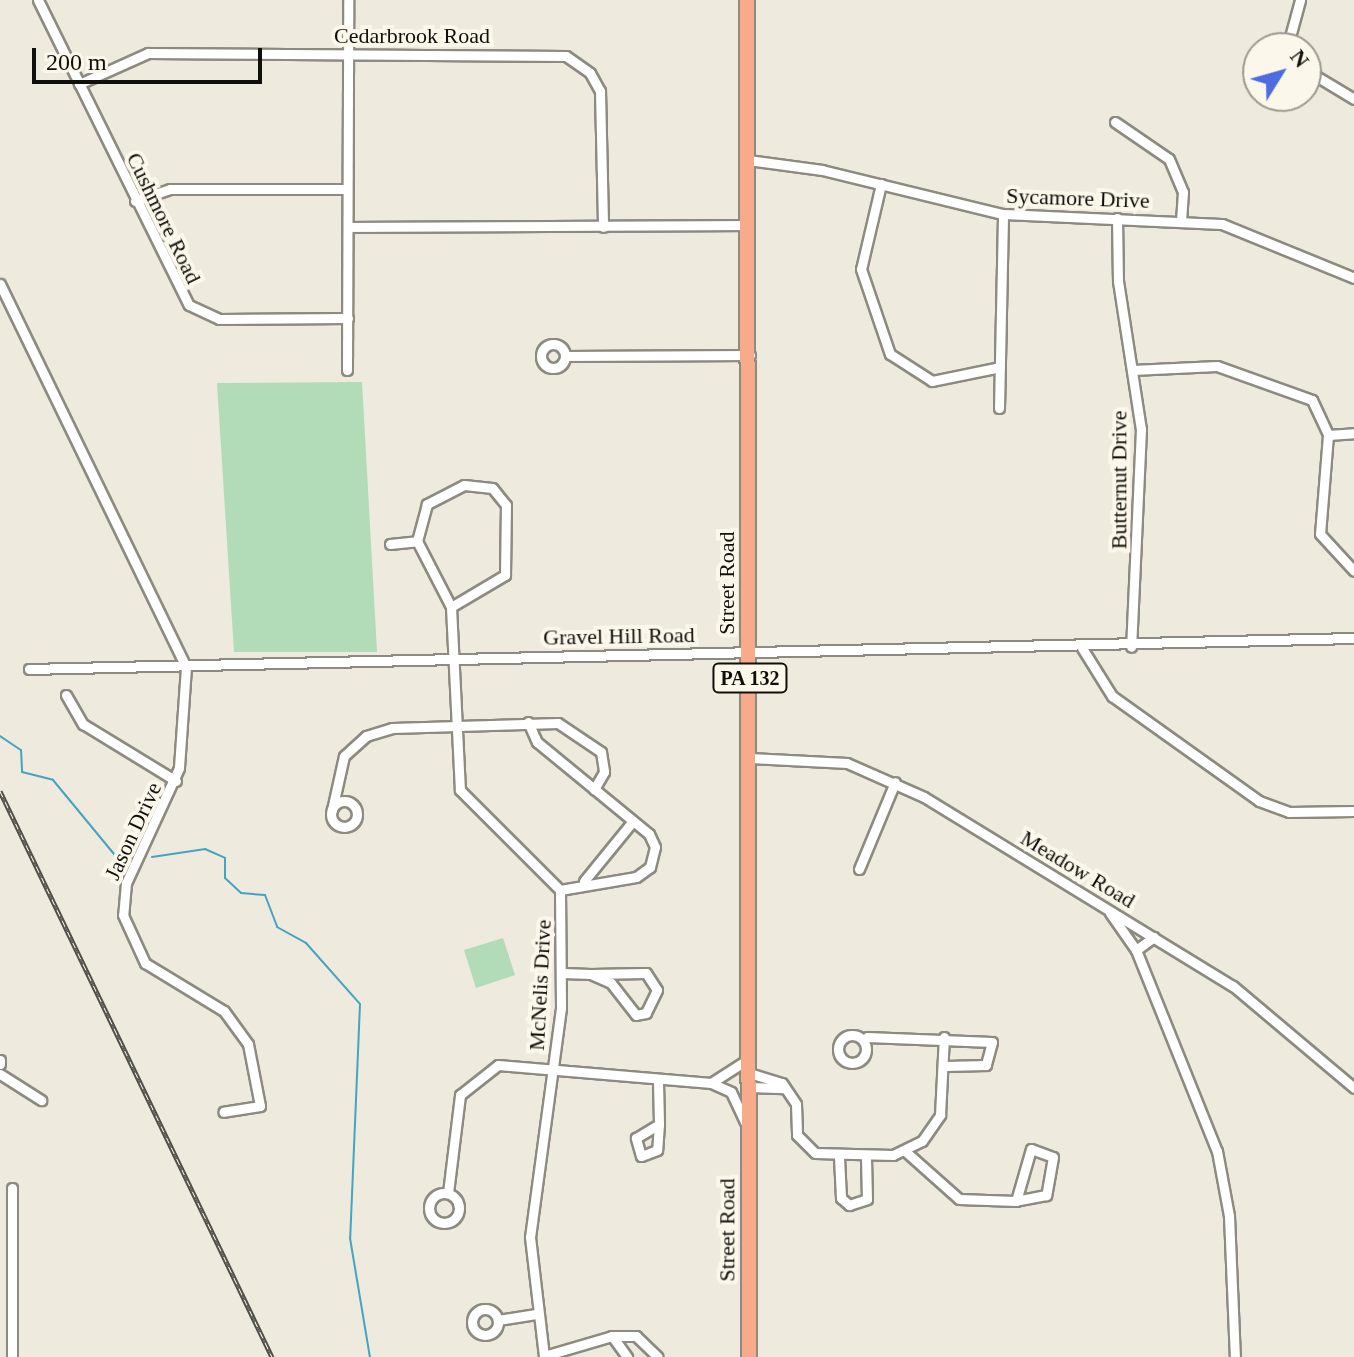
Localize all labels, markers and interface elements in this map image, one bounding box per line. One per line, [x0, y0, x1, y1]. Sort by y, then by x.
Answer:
street label: Cedarbrook Road [334, 23, 490, 49]
scale bar [36, 32, 266, 82]
north arrow [1242, 32, 1322, 112]
text: N [1285, 45, 1315, 72]
text: 200 m [46, 49, 107, 75]
street label: Cushmore Road [121, 148, 207, 288]
street label: Sycamore Drive [1006, 182, 1150, 214]
street label: Butternut Drive [1106, 411, 1132, 549]
street label: Street Road [714, 531, 740, 635]
street label: Gravel Hill Road [543, 621, 695, 651]
road number: PA 132 [710, 662, 790, 694]
street label: Jason Drive [99, 778, 167, 884]
street label: Meadow Road [1016, 824, 1140, 914]
street label: McNelis Drive [523, 919, 557, 1051]
street label: Street Road [714, 1178, 740, 1282]

